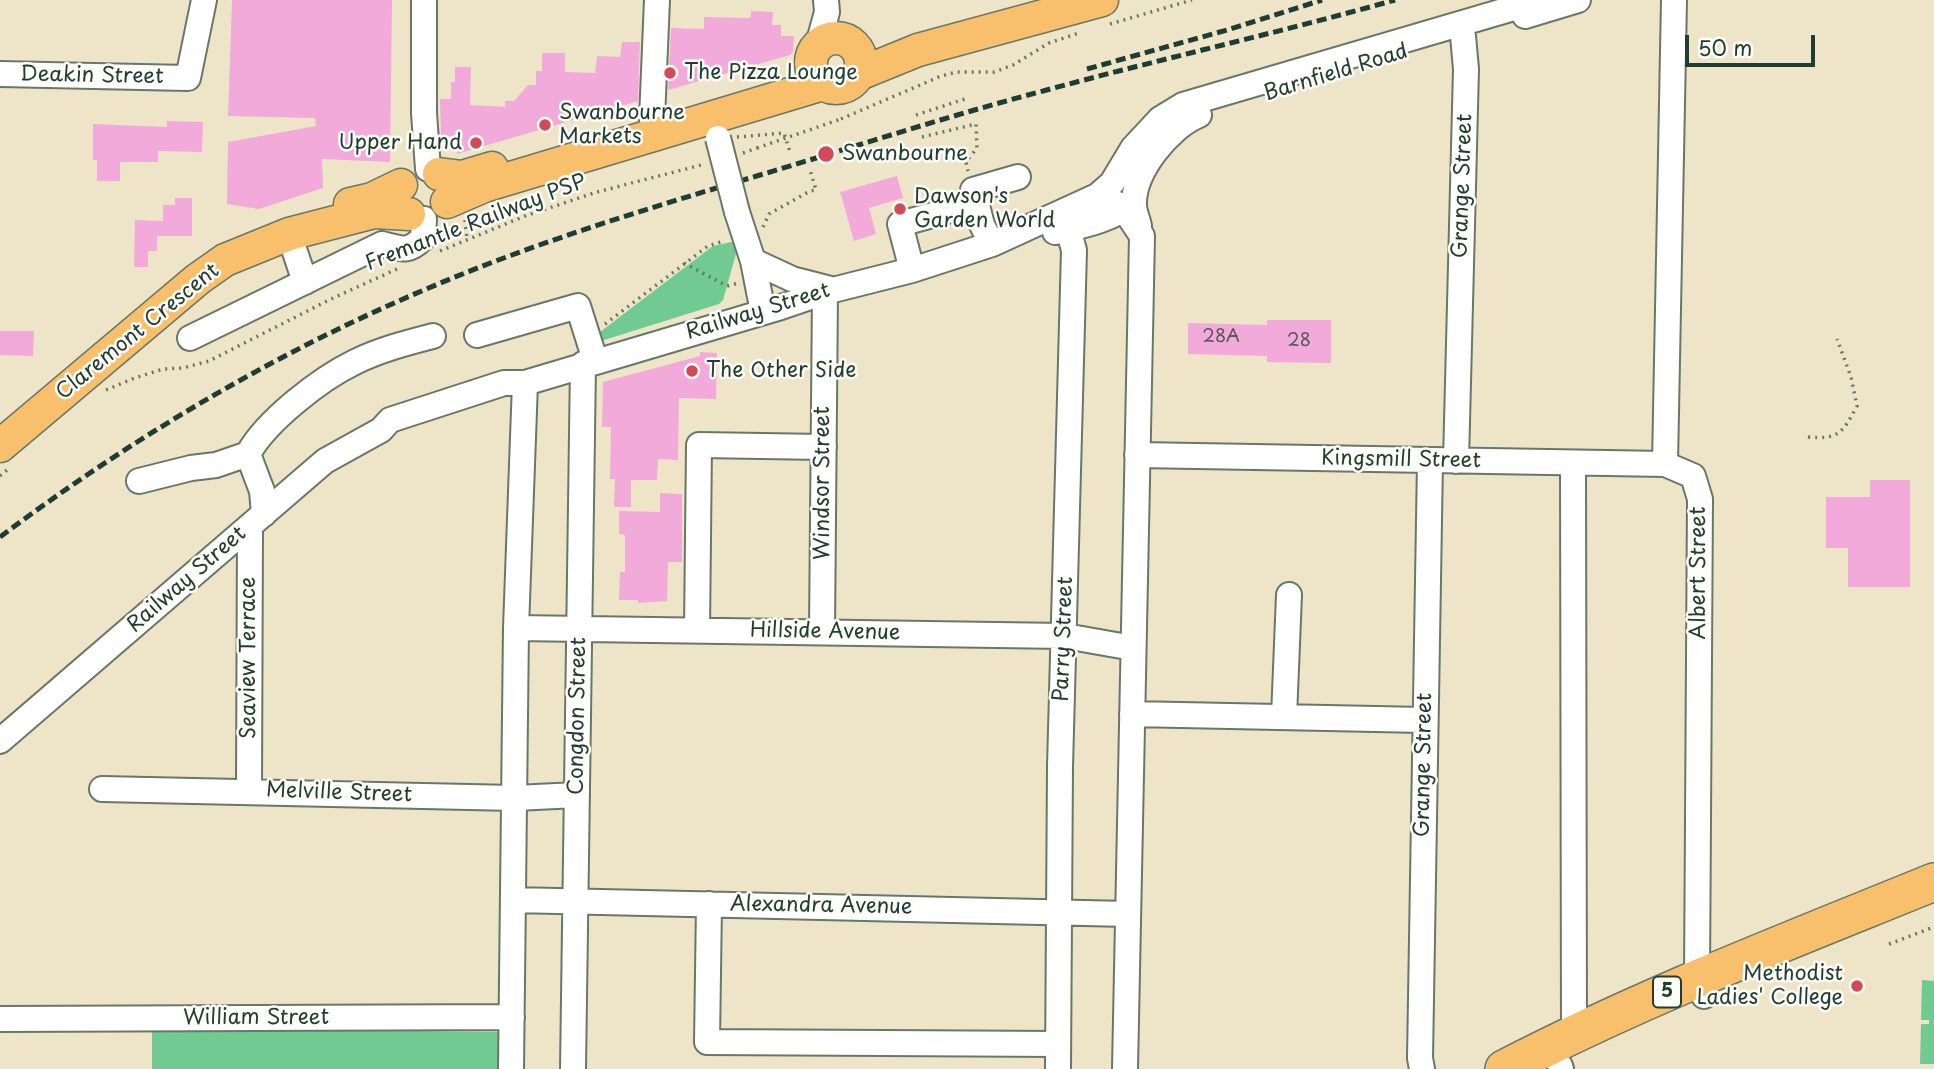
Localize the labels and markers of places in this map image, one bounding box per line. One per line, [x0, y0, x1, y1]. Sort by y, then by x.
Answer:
place label: The Pizza Lounge [684, 60, 858, 86]
marker: The Pizza Lounge [662, 65, 678, 81]
place label: Swanbourne Markets [559, 100, 685, 150]
marker: Swanbourne Markets [537, 117, 553, 133]
place label: Upper Hand [339, 130, 462, 156]
marker: Upper Hand [468, 135, 484, 151]
place label: Swanbourne [842, 141, 968, 167]
marker: Swanbourne [816, 144, 836, 164]
place label: Dawson's Garden World [914, 184, 1055, 234]
marker: Dawson's Garden World [892, 201, 908, 217]
place label: The Other Side [706, 358, 856, 384]
marker: The Other Side [684, 363, 700, 379]
place label: Methodist Ladies' College [1696, 961, 1843, 1011]
marker: Methodist Ladies' College [1849, 978, 1865, 994]

